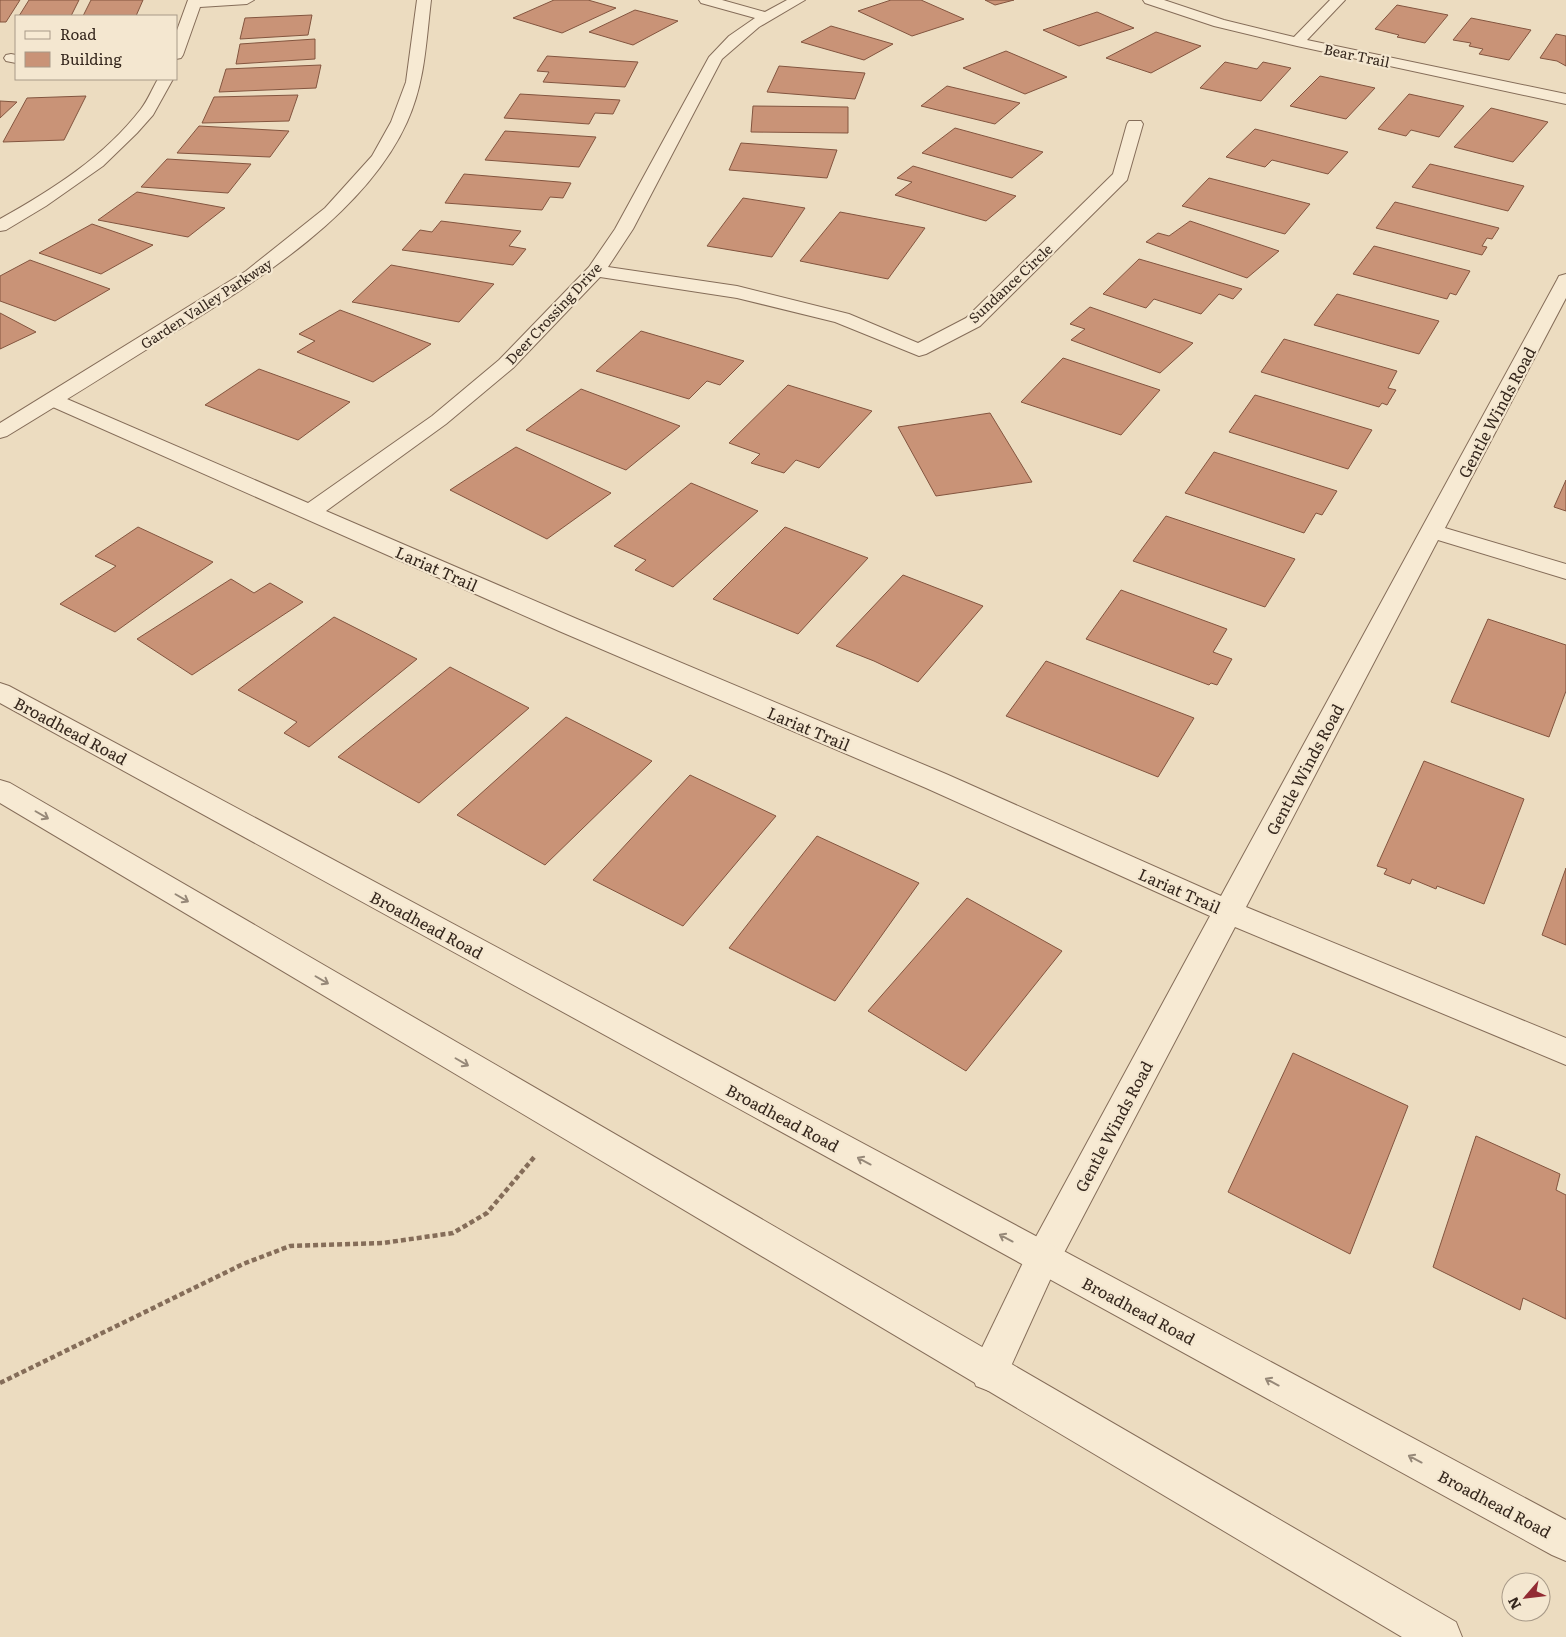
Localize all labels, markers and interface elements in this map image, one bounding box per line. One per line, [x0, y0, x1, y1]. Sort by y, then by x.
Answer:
legend [15, 15, 178, 80]
text: Road [60, 22, 96, 45]
street label: Bear Trail [1322, 38, 1392, 72]
text: Building [60, 47, 122, 70]
street label: Sundance Circle [964, 239, 1056, 327]
street label: Garden Valley Parkway [136, 252, 277, 353]
street label: Deer Crossing Drive [500, 258, 606, 368]
street label: Gentle Winds Road [1451, 342, 1541, 482]
street label: Lariat Trail [392, 539, 482, 597]
street label: Broadhead Road [10, 690, 132, 770]
street label: Gentle Winds Road [1259, 699, 1349, 839]
street label: Lariat Trail [764, 700, 854, 756]
one-way arrow [34, 811, 49, 821]
street label: Lariat Trail [1135, 861, 1225, 919]
street label: Broadhead Road [366, 884, 488, 964]
one-way arrow [175, 893, 189, 903]
one-way arrow [315, 975, 330, 985]
street label: Gentle Winds Road [1068, 1056, 1158, 1196]
one-way arrow [455, 1058, 469, 1068]
street label: Broadhead Road [722, 1077, 844, 1157]
one-way arrow [857, 1155, 871, 1165]
one-way arrow [999, 1233, 1014, 1243]
street label: Broadhead Road [1078, 1270, 1200, 1350]
one-way arrow [1265, 1377, 1280, 1387]
one-way arrow [1409, 1454, 1423, 1464]
street label: Broadhead Road [1434, 1463, 1556, 1543]
north arrow [1501, 1572, 1551, 1622]
text: N [1502, 1593, 1525, 1613]

